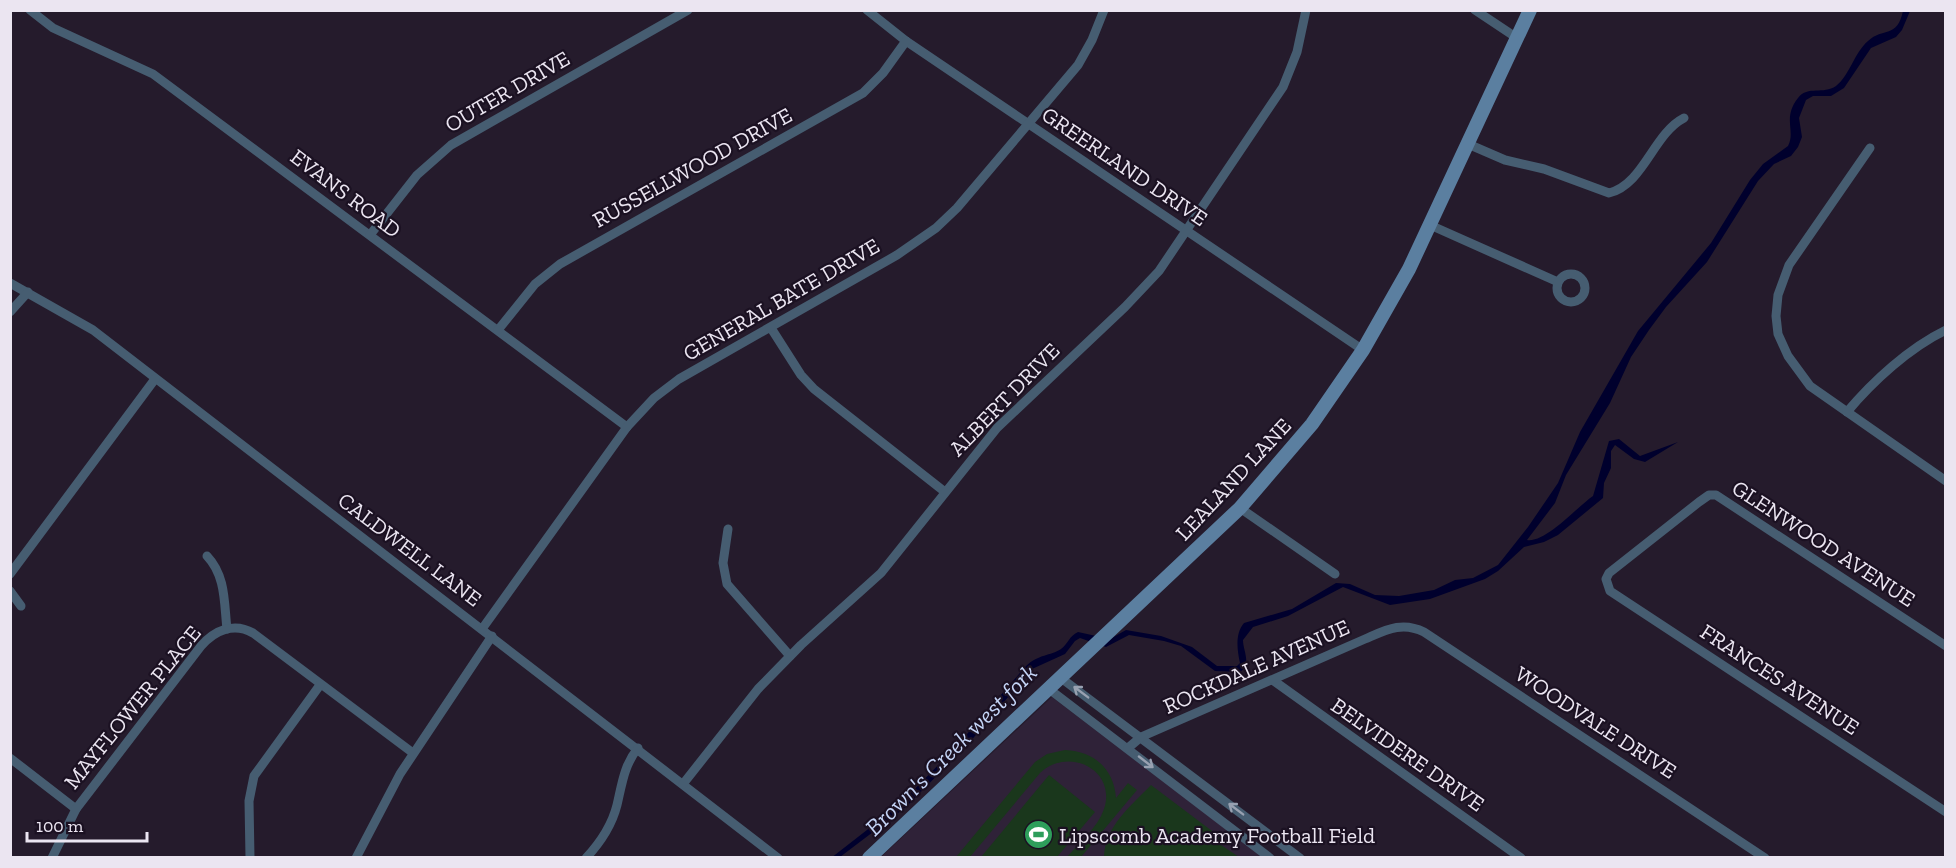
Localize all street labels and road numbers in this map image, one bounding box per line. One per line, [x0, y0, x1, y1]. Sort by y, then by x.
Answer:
street label: OUTER DRIVE [440, 45, 575, 138]
street label: RUSSELLWOOD DRIVE [588, 101, 797, 234]
street label: GREERLAND DRIVE [1037, 101, 1213, 232]
street label: EVANS ROAD [285, 143, 406, 244]
street label: GENERAL BATE DRIVE [678, 232, 884, 367]
street label: ALBERT DRIVE [944, 337, 1065, 462]
street label: LEALAND LANE [1170, 413, 1297, 546]
street label: GLENWOOD AVENUE [1727, 474, 1920, 613]
street label: CALDWELL LANE [333, 487, 487, 612]
street label: ROCKDALE AVENUE [1159, 613, 1354, 720]
street label: FRANCES AVENUE [1695, 618, 1864, 741]
street label: MAYFLOWER PLACE [58, 620, 207, 795]
street label: WOODVALE DRIVE [1510, 660, 1681, 785]
street label: BELVIDERE DRIVE [1326, 691, 1490, 817]

